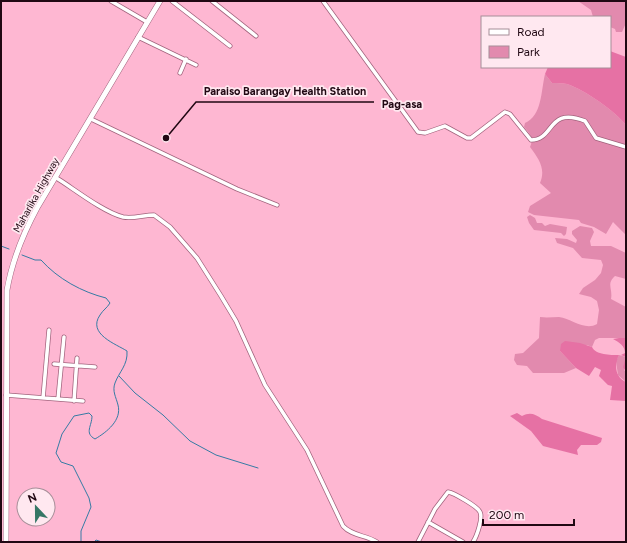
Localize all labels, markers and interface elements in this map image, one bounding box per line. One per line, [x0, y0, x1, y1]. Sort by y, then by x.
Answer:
legend [481, 16, 611, 68]
text: Road [517, 25, 545, 39]
text: Park [517, 45, 540, 59]
callout: Paraiso Barangay Health Station [196, 79, 374, 102]
text: Paraiso Barangay Health Station [204, 85, 366, 98]
district label: Pag-asa [382, 98, 422, 111]
street label: Maharlika Highway [10, 155, 62, 235]
north arrow [16, 487, 56, 527]
text: N [26, 491, 39, 506]
scale bar [483, 501, 574, 527]
text: 200 m [489, 508, 524, 522]

